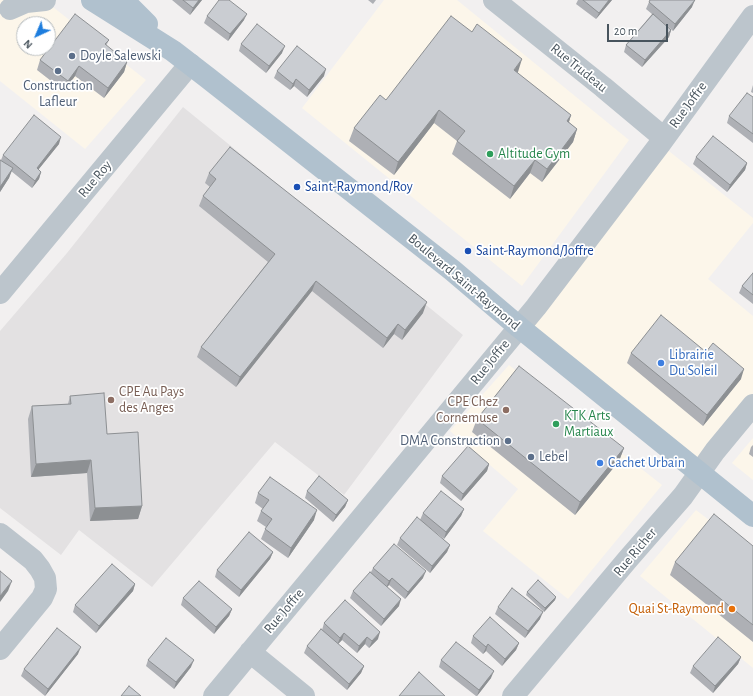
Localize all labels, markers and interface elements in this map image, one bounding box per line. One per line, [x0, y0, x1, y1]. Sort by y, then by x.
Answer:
north arrow [16, 16, 56, 56]
scale bar [609, 16, 670, 42]
text: 20 m [614, 25, 637, 37]
text: N [21, 38, 35, 51]
street label: Rue Trudeau [547, 40, 611, 96]
place label: Doyle Salewski [80, 48, 161, 64]
marker: Doyle Salewski [67, 51, 77, 61]
marker: Construction Lafleur [53, 66, 63, 76]
place label: Construction Lafleur [23, 78, 93, 110]
street label: Rue Joffre [665, 78, 711, 132]
place label: Altitude Gym [498, 146, 570, 162]
marker: Altitude Gym [485, 149, 495, 159]
street label: Rue Roy [75, 157, 115, 201]
place label: Saint-Raymond/Roy [305, 179, 413, 195]
marker: Saint-Raymond/Roy [292, 182, 302, 192]
street label: Boulevard Saint-Raymond [405, 230, 523, 334]
place label: Saint-Raymond/Joffre [476, 243, 594, 259]
marker: Saint-Raymond/Joffre [463, 246, 473, 256]
street label: Rue Joffre [467, 336, 513, 388]
place label: Librairie Du Soleil [669, 347, 717, 380]
marker: Librairie Du Soleil [656, 358, 666, 368]
place label: CPE Au Pays des Anges [119, 384, 184, 416]
place label: CPE Chez Cornemuse [436, 394, 498, 426]
marker: CPE Au Pays des Anges [106, 395, 116, 405]
marker: CPE Chez Cornemuse [501, 405, 511, 415]
place label: KTK Arts Martiaux [564, 408, 613, 440]
marker: KTK Arts Martiaux [551, 419, 561, 429]
place label: DMA Construction [400, 433, 500, 449]
marker: DMA Construction [503, 436, 513, 446]
place label: Lebel [539, 449, 568, 465]
marker: Lebel [526, 452, 536, 462]
place label: Cachet Urbain [608, 455, 685, 471]
marker: Cachet Urbain [595, 458, 605, 468]
street label: Rue Richer [610, 524, 660, 580]
street label: Rue Joffre [260, 585, 308, 637]
place label: Quai St-Raymond [629, 601, 724, 617]
marker: Quai St-Raymond [727, 604, 737, 614]

